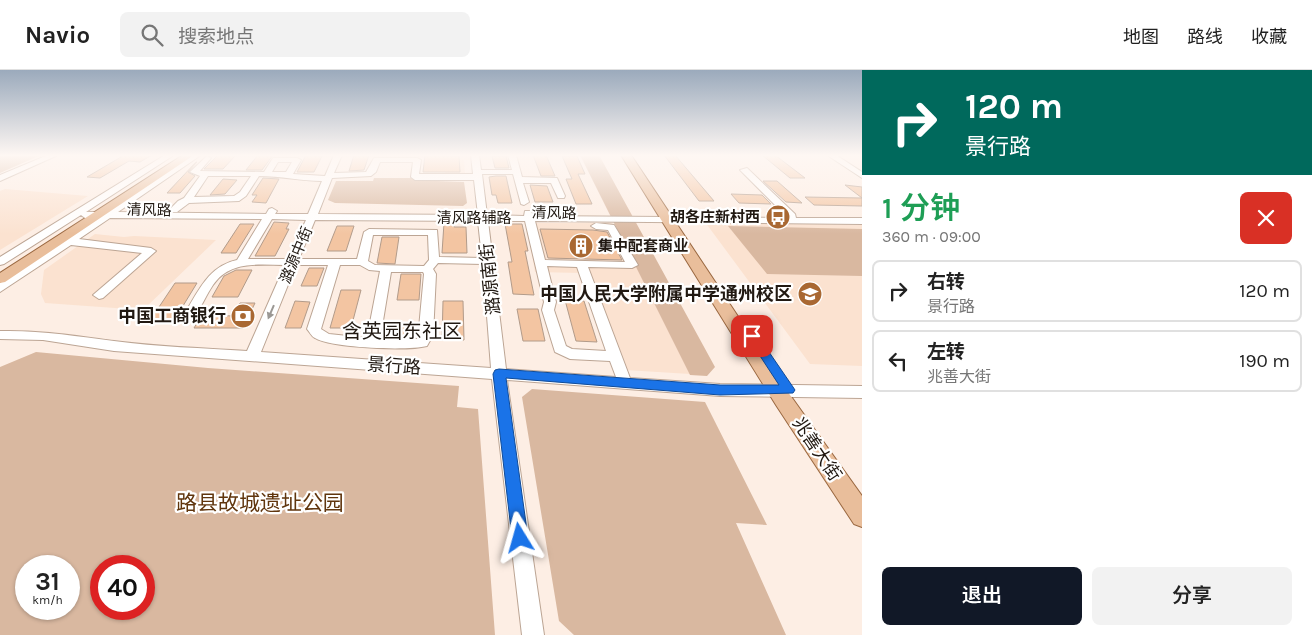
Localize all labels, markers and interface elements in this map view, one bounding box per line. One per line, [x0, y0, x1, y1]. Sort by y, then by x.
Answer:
search box [120, 12, 470, 57]
text: Navio [25, 21, 90, 49]
icon: search [138, 21, 166, 49]
text: 搜索地点 [178, 26, 254, 48]
text: 地图 [1123, 26, 1159, 48]
text: 路线 [1187, 26, 1223, 48]
text: 收藏 [1251, 26, 1287, 48]
text: 120 m [965, 86, 1063, 127]
icon: right [882, 90, 947, 155]
text: 景行路 [965, 134, 1031, 160]
text: 1 分钟 [882, 190, 960, 226]
button: close [1240, 192, 1292, 244]
street label: 清风路 [126, 201, 172, 219]
street label: 清风路 [531, 204, 577, 222]
bus stop icon: 胡各庄新村西 [765, 204, 791, 230]
place label: 胡各庄新村西 [670, 208, 760, 226]
street label: 清风路辅路 [436, 209, 512, 227]
street label: 潞源中街 [276, 224, 316, 286]
text: 360 m · 09:00 [882, 227, 981, 246]
building icon: 集中配套商业 [568, 233, 594, 259]
place label: 集中配套商业 [597, 237, 688, 255]
street label: 潞源南街 [475, 242, 505, 316]
text: 右转 [927, 271, 965, 293]
icon: right [884, 277, 912, 305]
text: 120 m [1239, 280, 1290, 302]
school or university icon: 中国人民大学附属中学通州校区 [797, 281, 823, 307]
place label: 中国人民大学附属中学通州校区 [540, 283, 792, 305]
text: 景行路 [927, 297, 975, 316]
bank icon: 中国工商银行 [230, 303, 256, 329]
place label: 中国工商银行 [118, 305, 226, 327]
one-way arrow [267, 305, 275, 319]
pin [731, 315, 773, 357]
district label: 含英园东社区 [342, 320, 462, 343]
icon: arrive [738, 322, 766, 350]
text: 左转 [927, 341, 965, 363]
icon: left [884, 347, 912, 375]
text: 190 m [1239, 350, 1290, 372]
street label: 景行路 [366, 353, 422, 379]
text: 兆善大街 [927, 367, 991, 386]
street label: 兆善大街 [788, 413, 846, 485]
park label: 路县故城遗址公园 [176, 491, 344, 515]
position arrow [493, 511, 545, 563]
speed limit sign: 40 [90, 555, 155, 620]
text: 31 [35, 567, 60, 596]
button: 退出 [882, 567, 1082, 625]
button: 分享 [1092, 567, 1292, 625]
text: km/h [32, 593, 63, 607]

